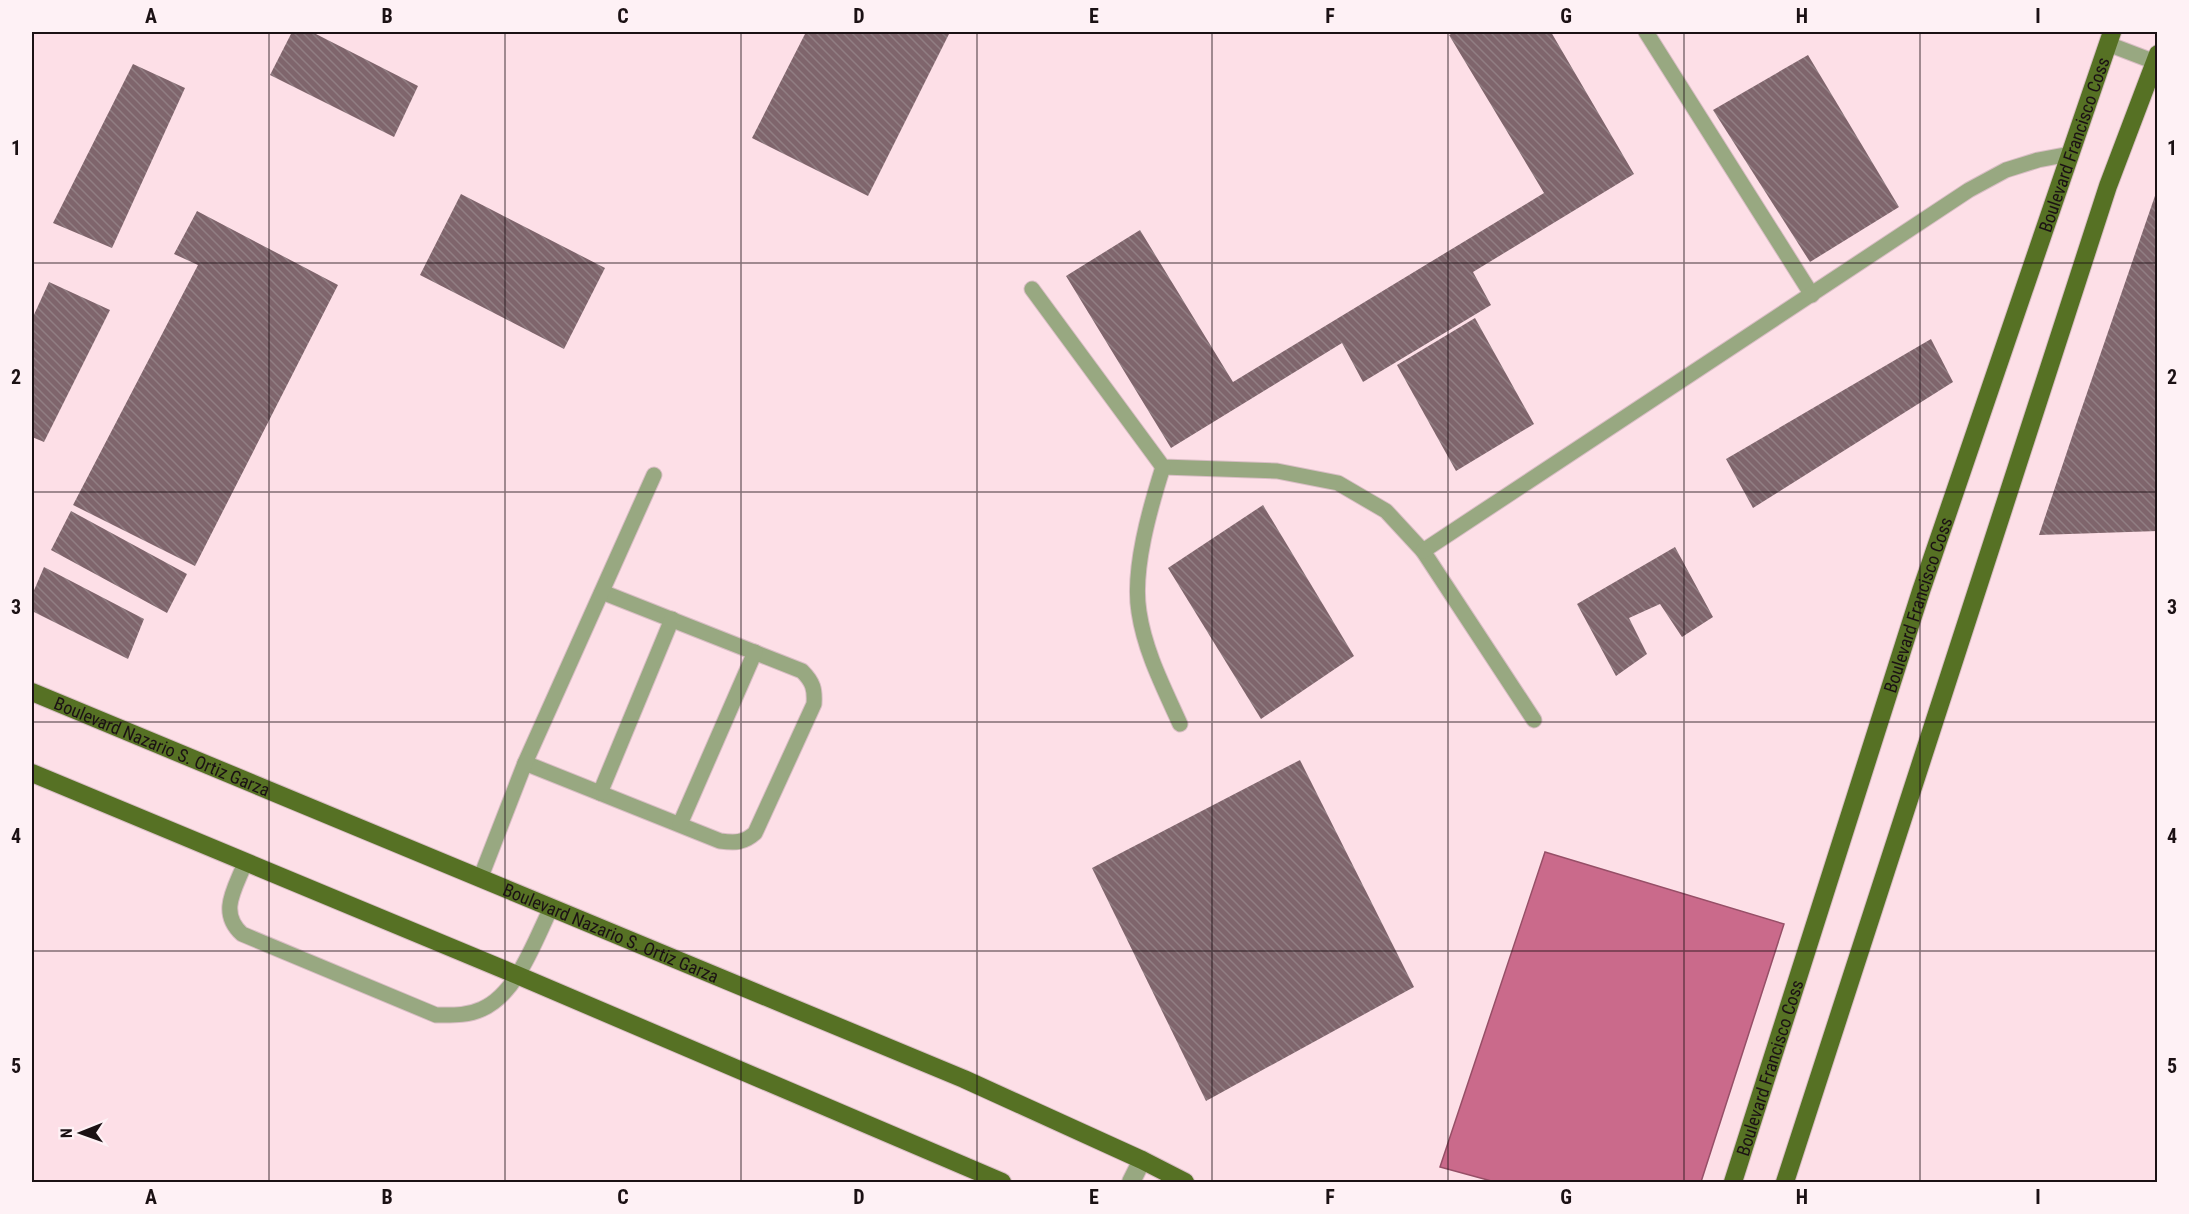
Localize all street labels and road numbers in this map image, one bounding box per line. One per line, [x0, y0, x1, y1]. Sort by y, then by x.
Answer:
street label: Boulevard Francisco Coss [2034, 54, 2113, 235]
street label: Boulevard Francisco Coss [1879, 514, 1956, 695]
street label: Boulevard Nazario S. Ortiz Garza [51, 692, 273, 800]
street label: Boulevard Nazario S. Ortiz Garza [500, 878, 722, 987]
street label: Boulevard Francisco Coss [1732, 977, 1807, 1158]

